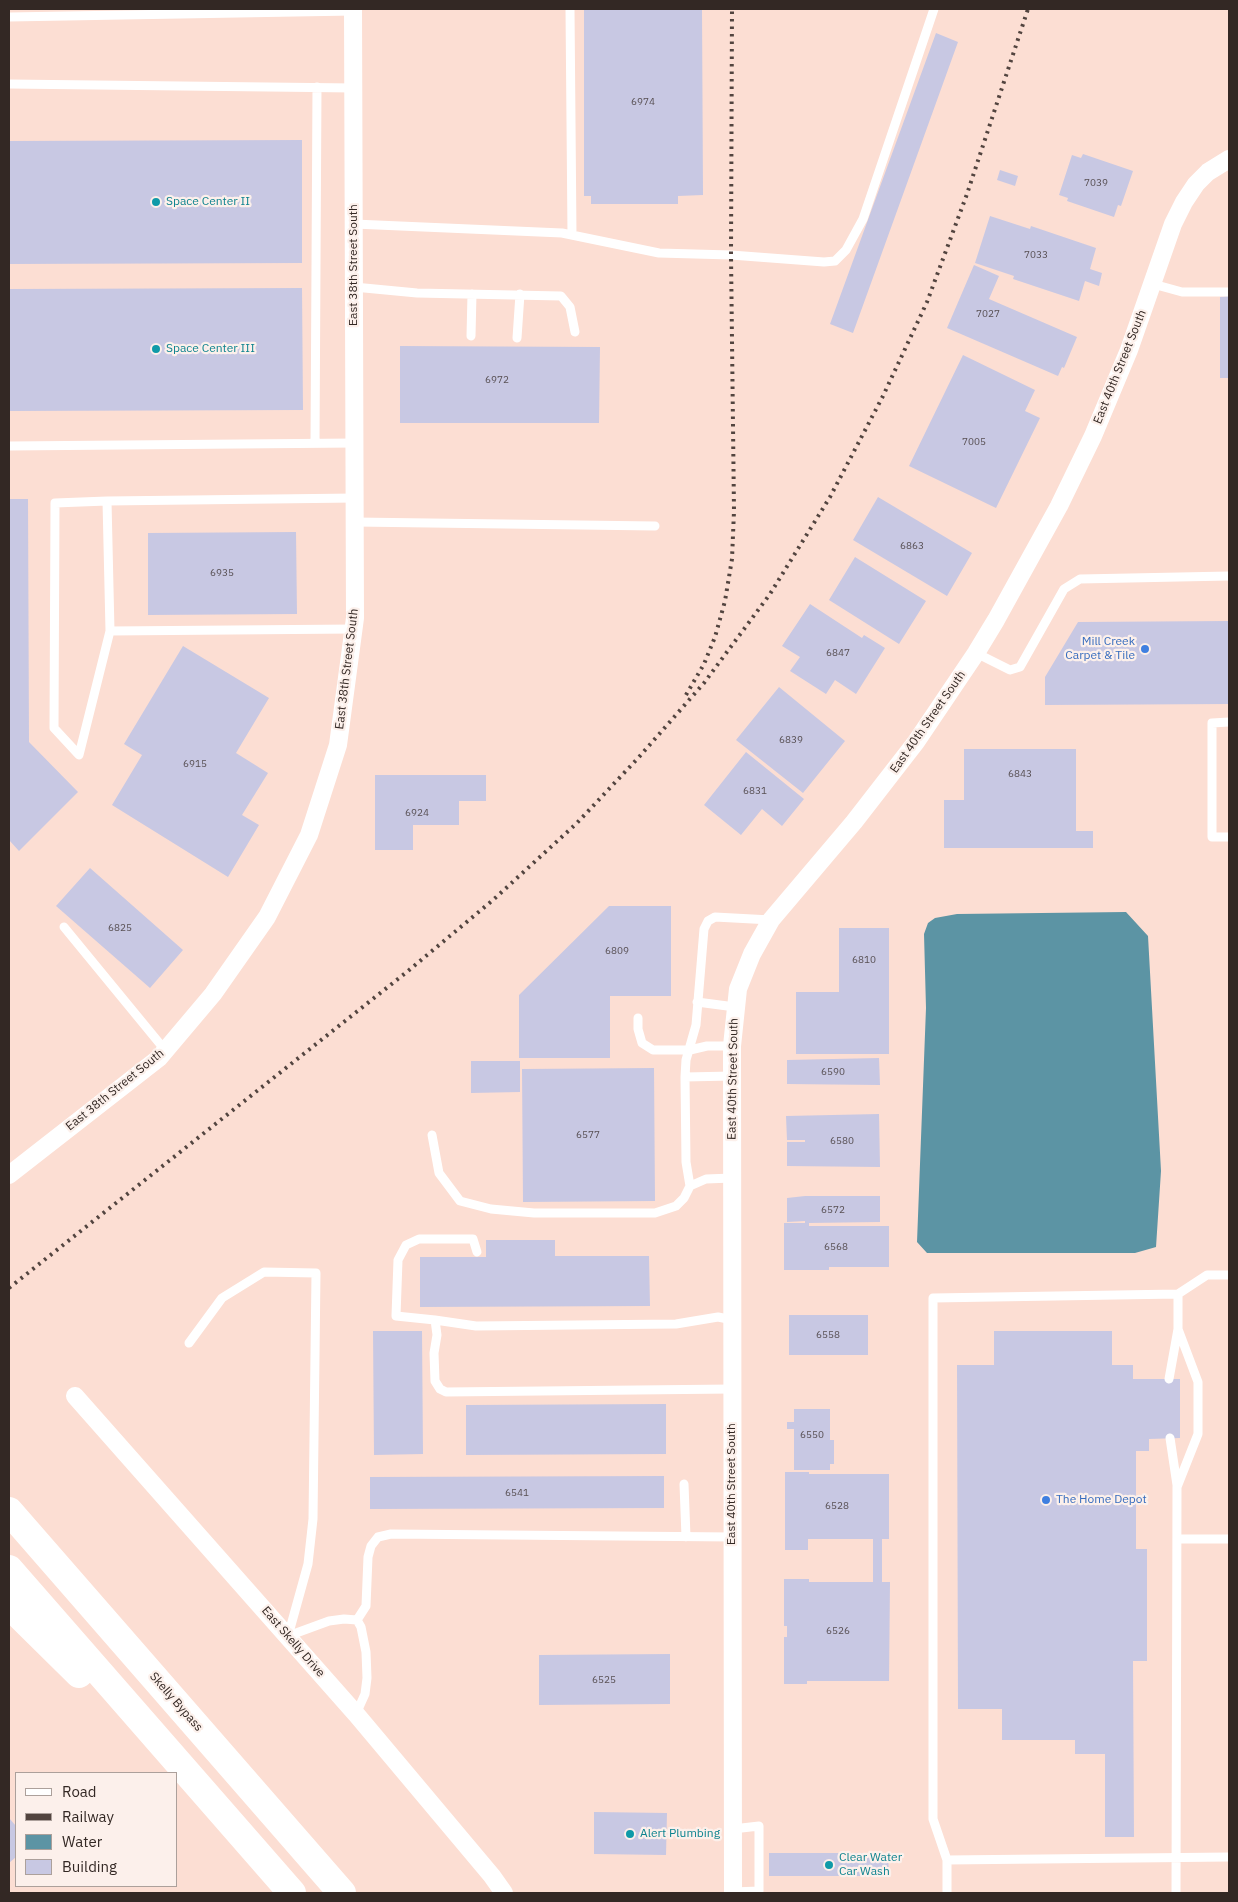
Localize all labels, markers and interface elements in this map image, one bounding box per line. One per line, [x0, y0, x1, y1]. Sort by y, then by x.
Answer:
house number: 6974 [631, 96, 655, 108]
house number: 7039 [1084, 177, 1108, 189]
place label: Space Center II [166, 195, 250, 209]
marker: Space Center II [150, 196, 162, 208]
street label: East 38th Street South [347, 204, 361, 326]
house number: 7033 [1024, 249, 1048, 261]
house number: 7027 [976, 308, 1000, 320]
street label: East 40th Street South [1091, 308, 1149, 426]
place label: Space Center III [166, 342, 255, 356]
marker: Space Center III [150, 343, 162, 355]
house number: 6972 [485, 374, 509, 386]
house number: 7005 [962, 436, 986, 448]
house number: 6863 [900, 540, 924, 552]
house number: 6935 [210, 567, 234, 579]
street label: East 38th Street South [332, 608, 362, 730]
place label: Mill Creek Carpet & Tile [1065, 635, 1135, 663]
marker: Mill Creek Carpet & Tile [1139, 643, 1151, 655]
house number: 6847 [826, 647, 850, 659]
street label: East 40th Street South [887, 668, 969, 776]
house number: 6839 [779, 734, 803, 746]
house number: 6915 [183, 758, 207, 770]
house number: 6843 [1008, 768, 1032, 780]
house number: 6831 [743, 785, 767, 797]
house number: 6924 [405, 807, 429, 819]
house number: 6825 [108, 922, 132, 934]
house number: 6809 [605, 945, 629, 957]
house number: 6810 [852, 954, 876, 966]
street label: East 40th Street South [725, 1018, 741, 1140]
street label: East 38th Street South [63, 1046, 167, 1134]
house number: 6590 [821, 1066, 845, 1078]
house number: 6577 [576, 1129, 600, 1141]
house number: 6580 [830, 1135, 854, 1147]
house number: 6572 [821, 1204, 845, 1216]
house number: 6568 [824, 1241, 848, 1253]
house number: 6558 [816, 1329, 840, 1341]
street label: East 40th Street South [725, 1423, 739, 1545]
house number: 6550 [800, 1429, 824, 1441]
house number: 6541 [505, 1487, 529, 1499]
place label: The Home Depot [1056, 1493, 1147, 1507]
marker: The Home Depot [1040, 1494, 1052, 1506]
house number: 6528 [825, 1500, 849, 1512]
street label: East Skelly Drive [258, 1604, 328, 1680]
house number: 6526 [826, 1625, 850, 1637]
street label: Skelly Bypass [146, 1670, 206, 1734]
house number: 6525 [592, 1674, 616, 1686]
legend [15, 1772, 178, 1887]
text: Road [62, 1782, 97, 1801]
text: Railway [62, 1807, 114, 1826]
place label: Alert Plumbing [640, 1827, 720, 1841]
marker: Alert Plumbing [624, 1828, 636, 1840]
text: Water [62, 1832, 102, 1851]
place label: Clear Water Car Wash [839, 1851, 902, 1879]
text: Building [62, 1857, 117, 1876]
marker: Clear Water Car Wash [823, 1859, 835, 1871]

